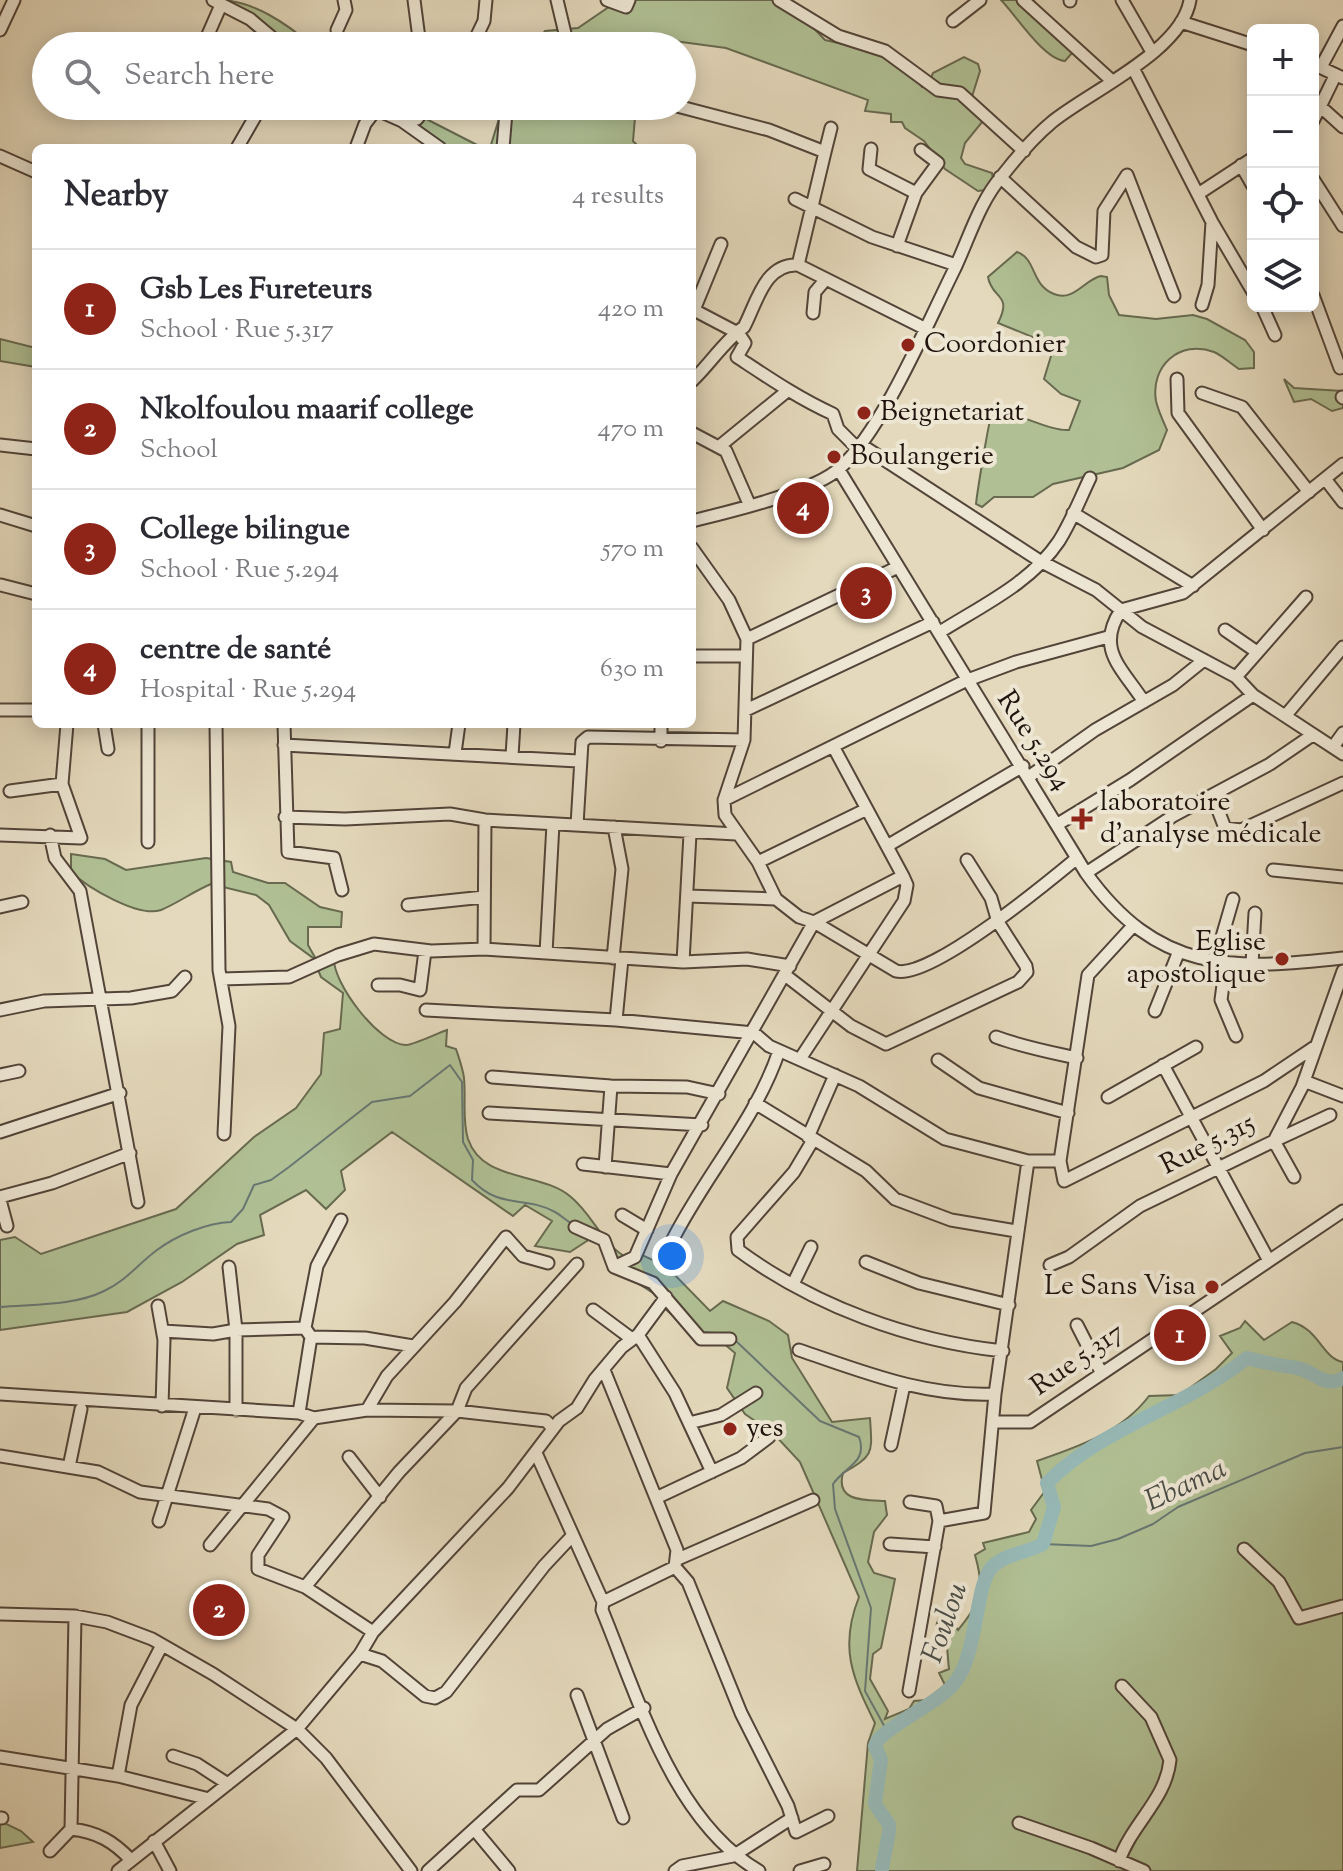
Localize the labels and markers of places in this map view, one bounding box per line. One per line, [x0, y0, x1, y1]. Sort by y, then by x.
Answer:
place label: Coordonier [924, 325, 1066, 365]
marker: Coordonier [899, 336, 917, 354]
place label: Beignetariat [880, 393, 1025, 433]
marker: Beignetariat [855, 404, 873, 422]
place label: Boulangerie [850, 437, 994, 477]
marker: Boulangerie [825, 448, 843, 466]
pin: 4 [777, 478, 829, 538]
pin: 3 [840, 563, 892, 623]
place label: laboratoire d'analyse médicale [1100, 783, 1322, 855]
marker: laboratoire d'analyse médicale [1071, 808, 1093, 830]
place label: Eglise apostolique [1127, 923, 1266, 995]
marker: Eglise apostolique [1273, 950, 1291, 968]
place label: Le Sans Visa [1044, 1267, 1196, 1307]
marker: Le Sans Visa [1203, 1278, 1221, 1296]
pin: 1 [1154, 1305, 1206, 1365]
place label: yes [746, 1409, 783, 1449]
marker: yes [721, 1420, 739, 1438]
pin: 2 [193, 1580, 245, 1640]

